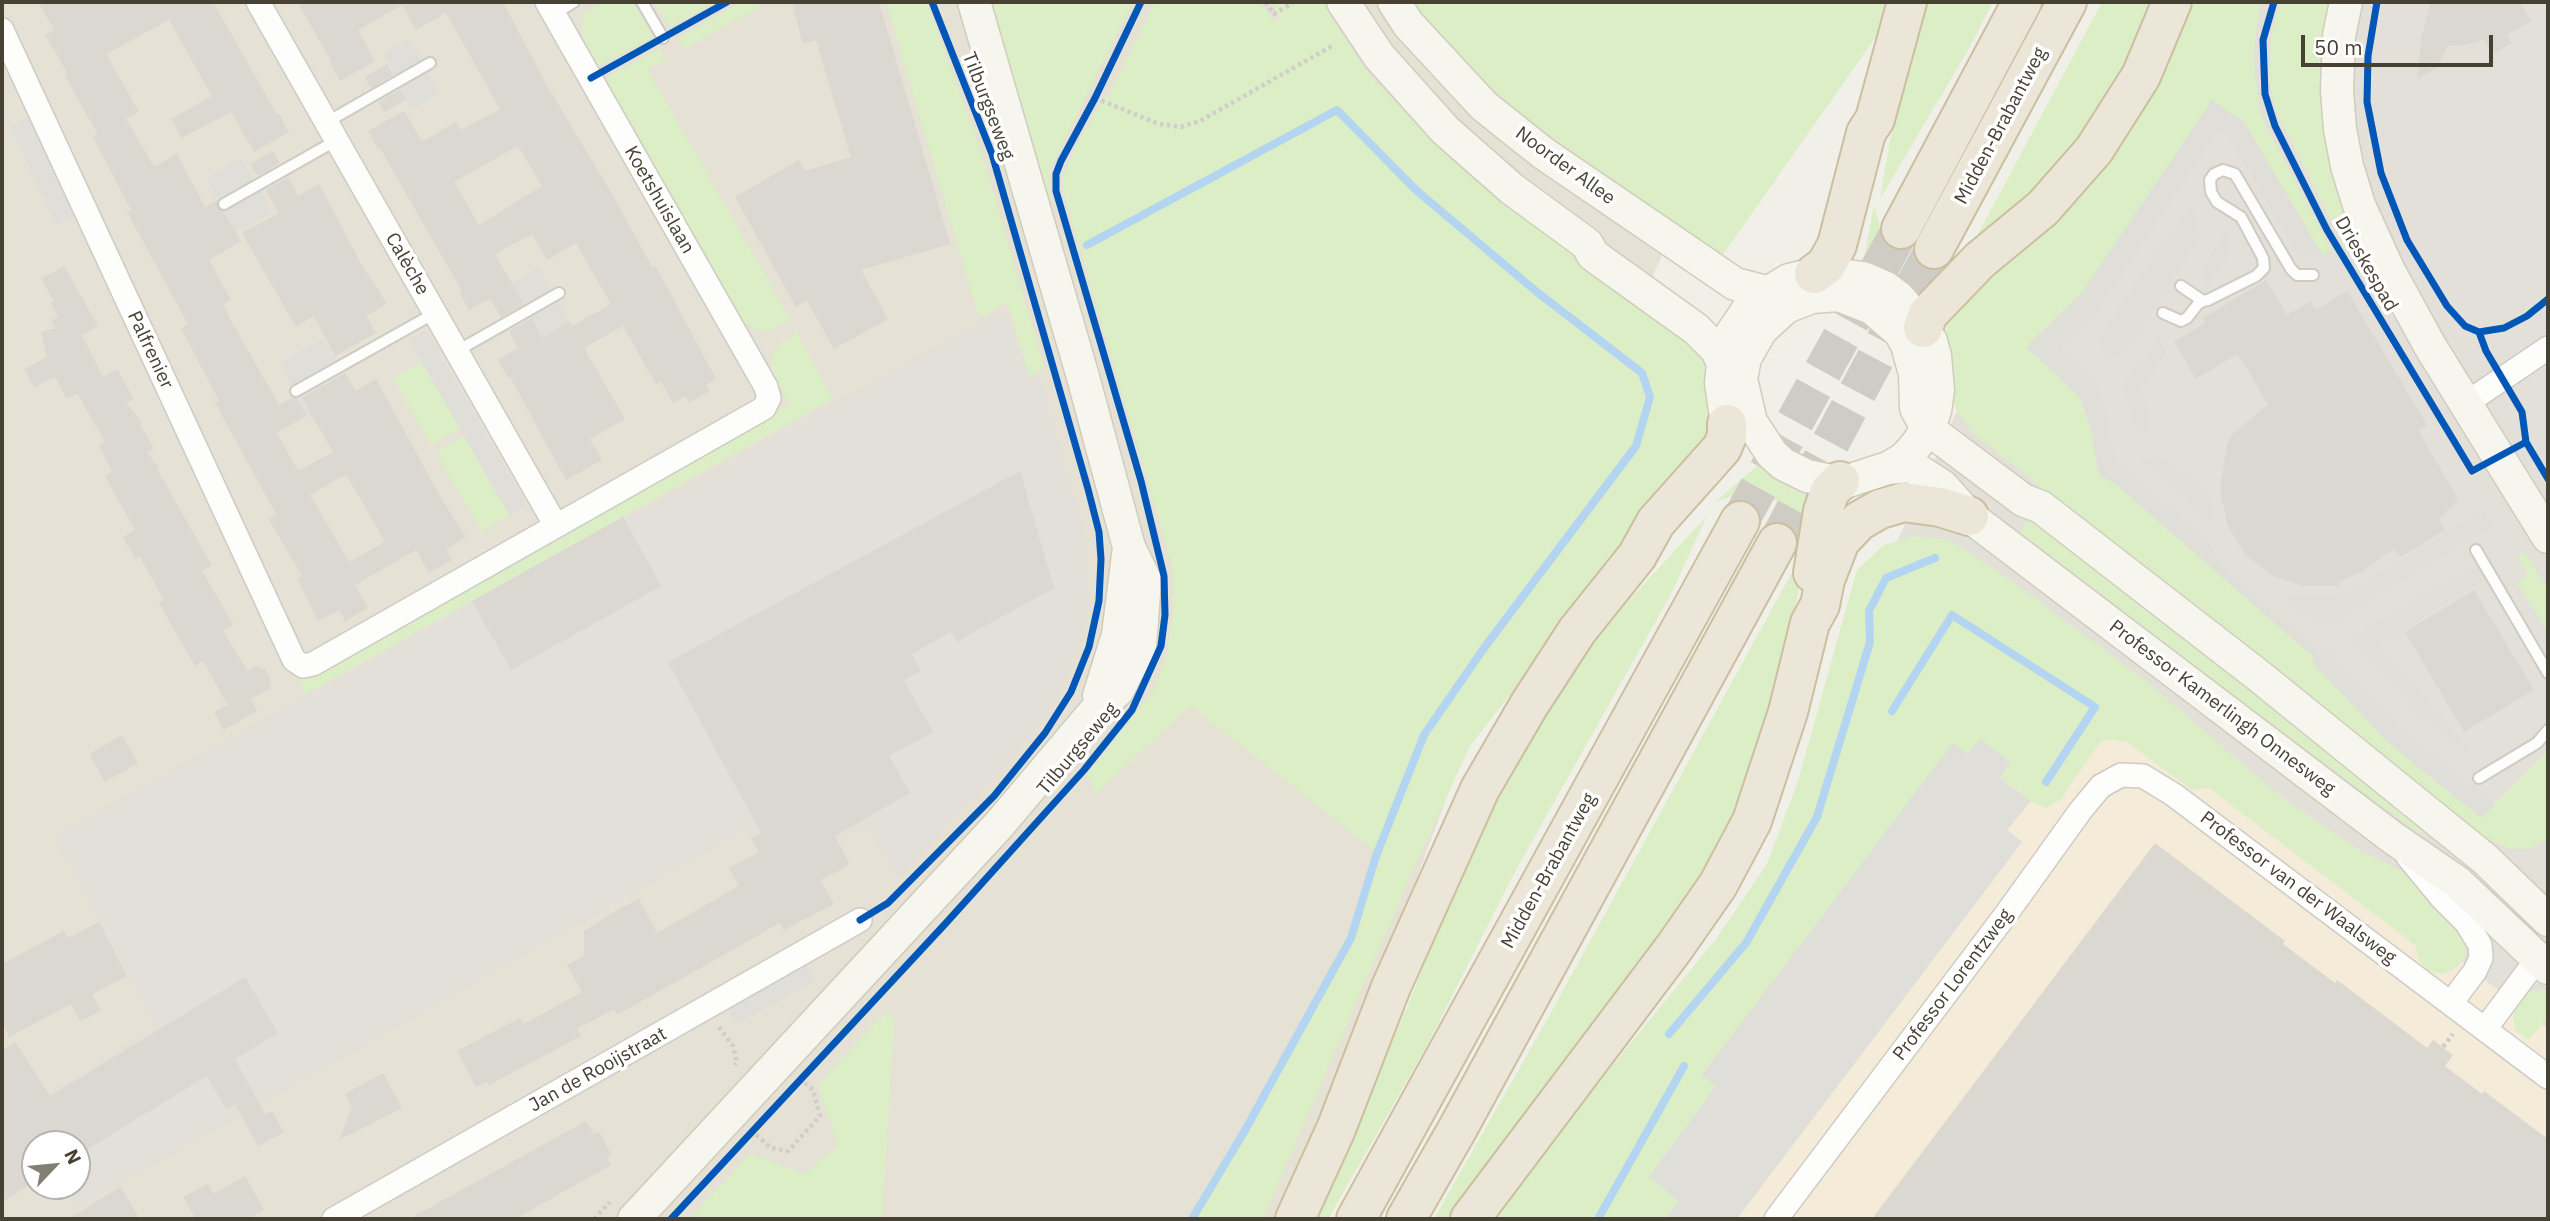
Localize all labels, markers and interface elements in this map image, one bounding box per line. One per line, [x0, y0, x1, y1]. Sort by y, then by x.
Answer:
scale bar [2305, 21, 2498, 65]
text: 50 m [2314, 33, 2363, 61]
street label: Midden-Brabantweg [1950, 44, 2052, 208]
street label: Tilburgseweg [957, 49, 1019, 163]
street label: Noorder Allee [1511, 122, 1619, 210]
street label: Koetshuislaan [619, 142, 699, 258]
street label: Drieskespad [2330, 213, 2402, 315]
street label: Calèche [380, 229, 434, 299]
street label: Palfrenier [122, 308, 178, 392]
street label: Professor Kamerlingh Onnesweg [2104, 615, 2340, 801]
street label: Tilburgseweg [1033, 698, 1123, 800]
street label: Midden-Brabantweg [1497, 789, 1601, 953]
street label: Professor van der Waalsweg [2196, 807, 2400, 969]
street label: Professor Lorentzweg [1888, 905, 2018, 1065]
street label: Jan de Rooijstraat [525, 1023, 671, 1117]
north arrow [21, 1130, 91, 1200]
text: N [59, 1145, 87, 1168]

